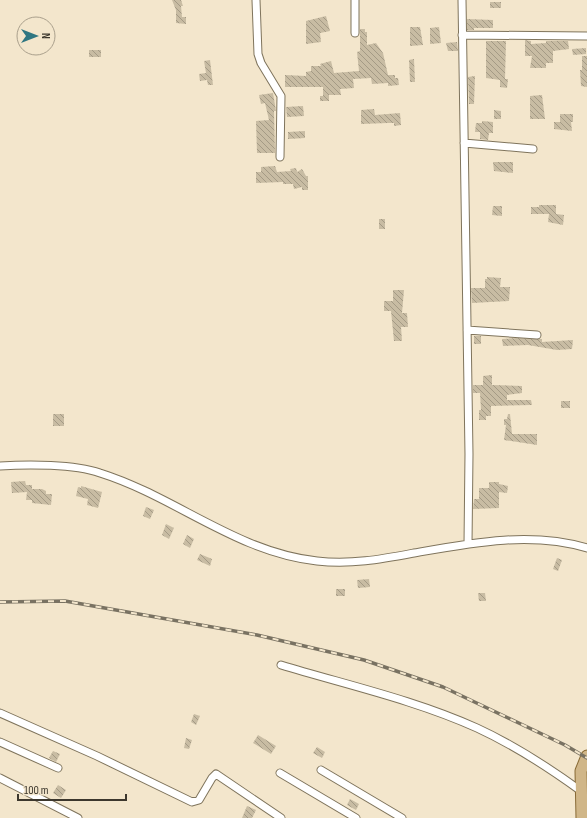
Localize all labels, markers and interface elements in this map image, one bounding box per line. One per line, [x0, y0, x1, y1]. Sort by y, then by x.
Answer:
north arrow [16, 16, 56, 56]
text: N [39, 33, 52, 39]
scale bar [18, 776, 126, 802]
text: 100 m [24, 783, 49, 798]

